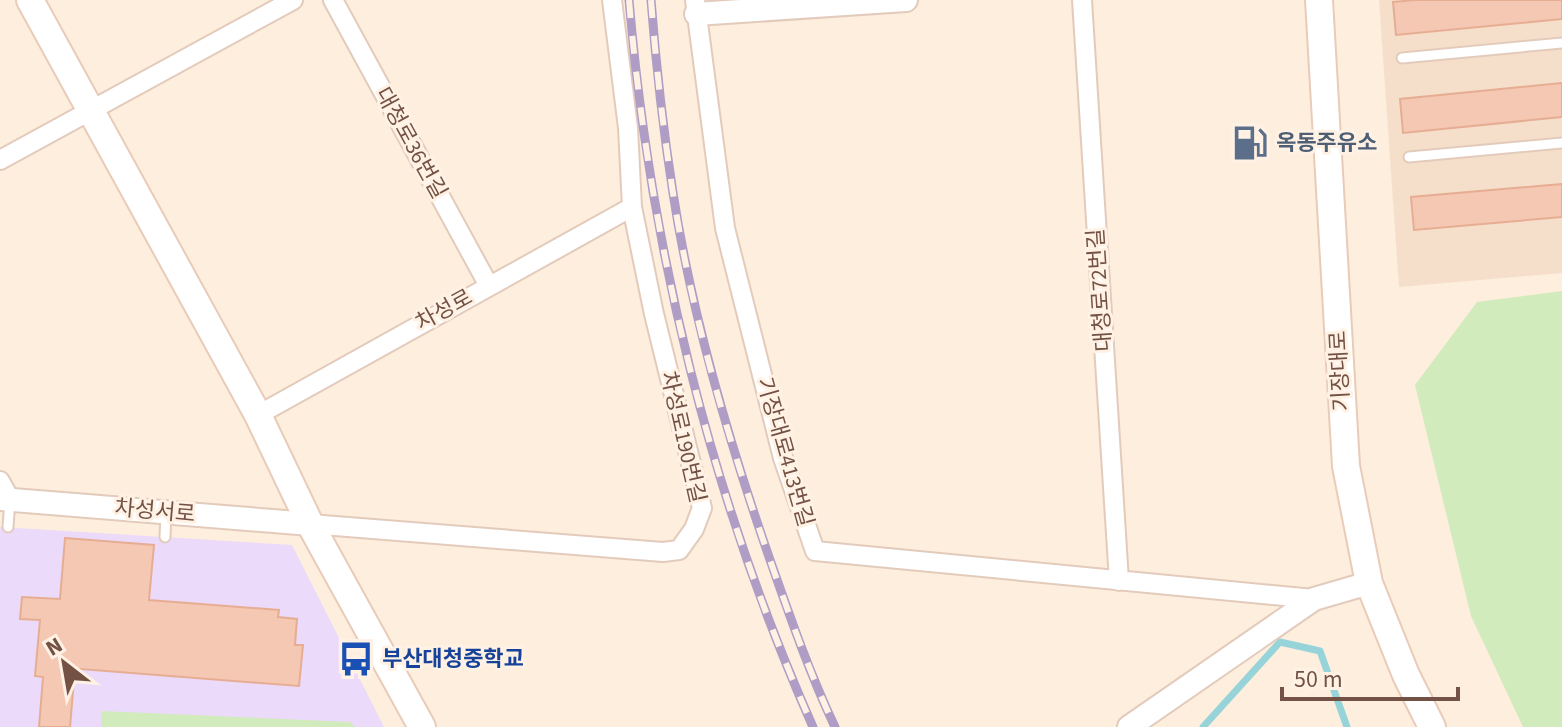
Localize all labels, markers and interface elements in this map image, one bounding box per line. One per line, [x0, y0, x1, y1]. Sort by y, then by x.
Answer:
street label: 대청로36번길 [367, 81, 455, 205]
fuel station icon: 옥동주유소 [1231, 124, 1269, 162]
place label: 옥동주유소 [1276, 127, 1377, 159]
street label: 대청로72번길 [1080, 227, 1120, 353]
street label: 차성로 [410, 281, 478, 339]
street label: 기장대로 [1322, 330, 1358, 412]
street label: 차성로190번길 [652, 368, 714, 506]
street label: 기장대로413번길 [748, 373, 822, 531]
street label: 차성서로 [113, 492, 197, 530]
north arrow [24, 623, 104, 703]
text: N [40, 629, 69, 664]
bus stop icon: 부산대청중학교 [337, 640, 375, 678]
place label: 부산대청중학교 [382, 643, 524, 675]
scale bar [1282, 651, 1458, 701]
text: 50 m [1294, 662, 1343, 697]

